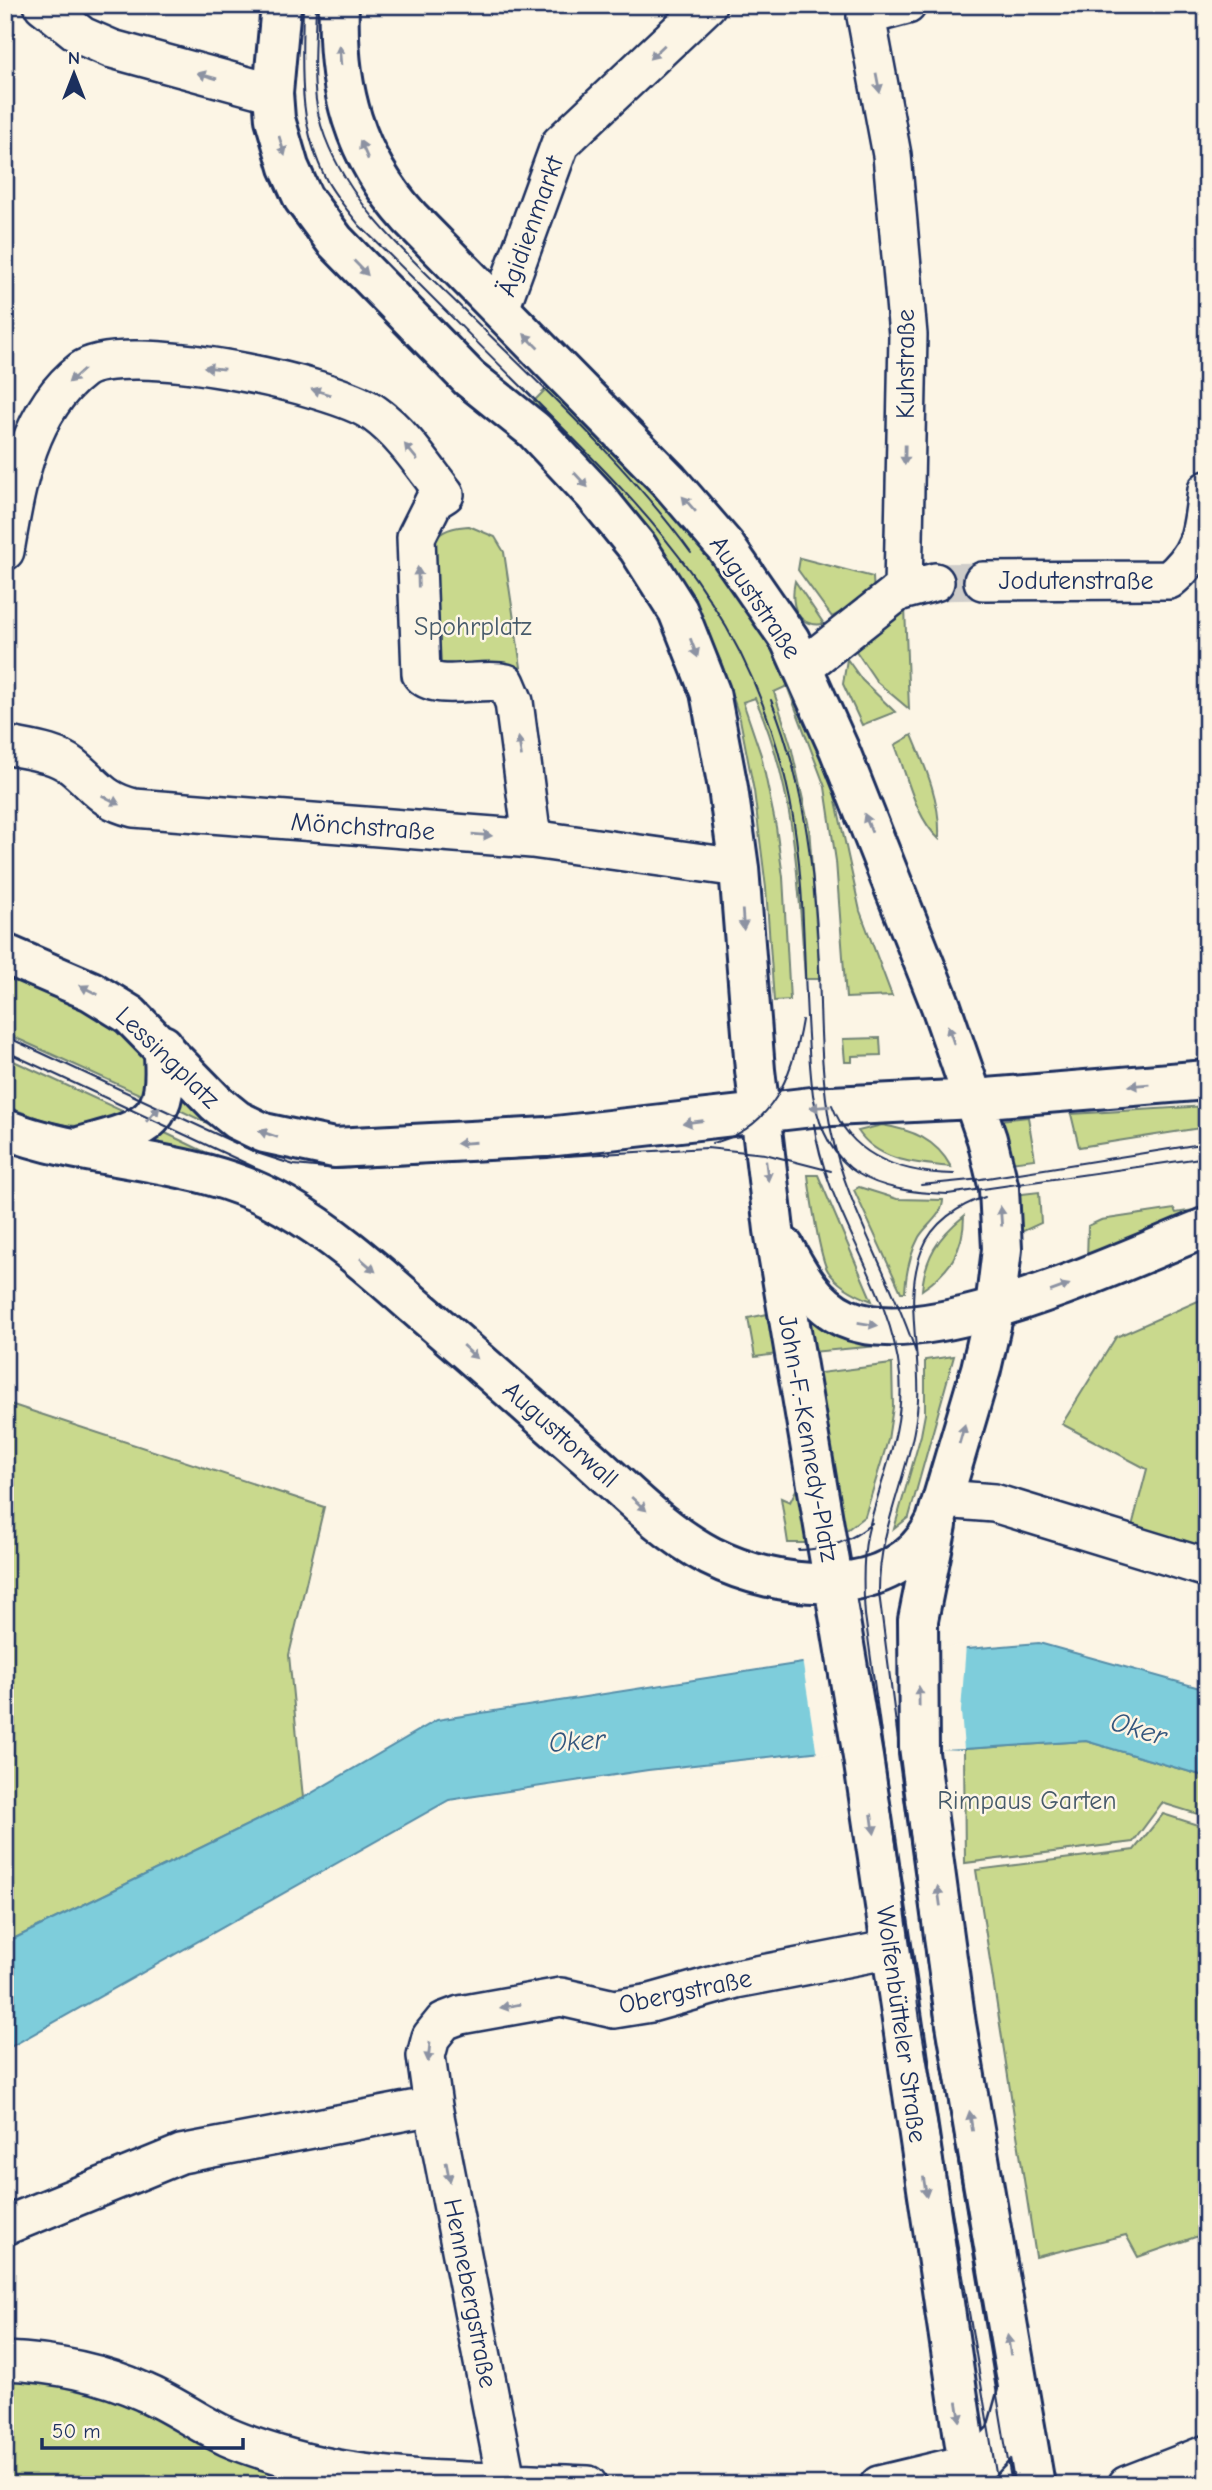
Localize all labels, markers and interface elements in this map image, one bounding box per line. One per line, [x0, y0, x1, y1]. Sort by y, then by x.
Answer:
north arrow [38, 38, 108, 108]
one-way arrow [334, 44, 345, 66]
one-way arrow [648, 44, 666, 60]
text: N [68, 47, 80, 69]
one-way arrow [196, 70, 218, 81]
one-way arrow [873, 72, 884, 94]
one-way arrow [277, 135, 287, 156]
one-way arrow [358, 140, 370, 160]
street label: Ägidienmarkt [492, 151, 571, 301]
one-way arrow [353, 259, 369, 276]
street label: Kuhstraße [891, 309, 921, 419]
one-way arrow [523, 332, 540, 349]
one-way arrow [203, 363, 225, 374]
one-way arrow [67, 368, 84, 383]
one-way arrow [310, 386, 331, 396]
one-way arrow [405, 443, 419, 461]
one-way arrow [900, 444, 911, 466]
one-way arrow [573, 471, 589, 489]
one-way arrow [682, 496, 697, 513]
street label: Auguststraße [703, 530, 807, 665]
one-way arrow [412, 566, 423, 588]
street label: Jodutenstraße [999, 566, 1154, 596]
park label: Spohrplatz [414, 612, 532, 642]
one-way arrow [689, 638, 700, 659]
one-way arrow [514, 736, 525, 758]
one-way arrow [101, 794, 121, 805]
street label: Mönchstraße [290, 807, 436, 847]
one-way arrow [863, 812, 874, 833]
one-way arrow [472, 830, 494, 841]
one-way arrow [737, 909, 748, 931]
one-way arrow [79, 984, 99, 996]
street label: Lessingplatz [109, 1001, 226, 1115]
one-way arrow [945, 1024, 956, 1045]
one-way arrow [1128, 1080, 1150, 1091]
one-way arrow [809, 1102, 831, 1113]
one-way arrow [145, 1106, 161, 1123]
one-way arrow [681, 1117, 703, 1128]
one-way arrow [257, 1128, 278, 1139]
one-way arrow [455, 1138, 477, 1149]
one-way arrow [762, 1160, 773, 1182]
one-way arrow [996, 1204, 1007, 1226]
one-way arrow [359, 1257, 377, 1273]
one-way arrow [1050, 1282, 1071, 1293]
street label: John-F.-Kennedy-Platz [772, 1312, 845, 1564]
one-way arrow [857, 1319, 879, 1330]
one-way arrow [461, 1344, 479, 1360]
street label: Augusttorwall [497, 1375, 624, 1494]
one-way arrow [957, 1423, 967, 1444]
one-way arrow [630, 1496, 648, 1512]
one-way arrow [913, 1685, 924, 1707]
water label: Oker [1107, 1705, 1172, 1753]
water label: Oker [548, 1723, 608, 1759]
park label: Rimpaus Garten [937, 1786, 1117, 1816]
one-way arrow [868, 1813, 879, 1835]
one-way arrow [933, 1885, 944, 1907]
street label: Wolfenbütteler Straße [870, 1904, 932, 2145]
street label: Obergstraße [616, 1963, 754, 2021]
one-way arrow [499, 2001, 521, 2012]
one-way arrow [423, 2041, 434, 2063]
one-way arrow [965, 2110, 976, 2132]
one-way arrow [442, 2161, 453, 2183]
one-way arrow [920, 2176, 931, 2198]
street label: Hennebergstraße [437, 2196, 503, 2390]
one-way arrow [1003, 2334, 1014, 2356]
one-way arrow [954, 2401, 965, 2423]
scale bar [42, 2406, 243, 2450]
text: 50 m [52, 2419, 101, 2443]

